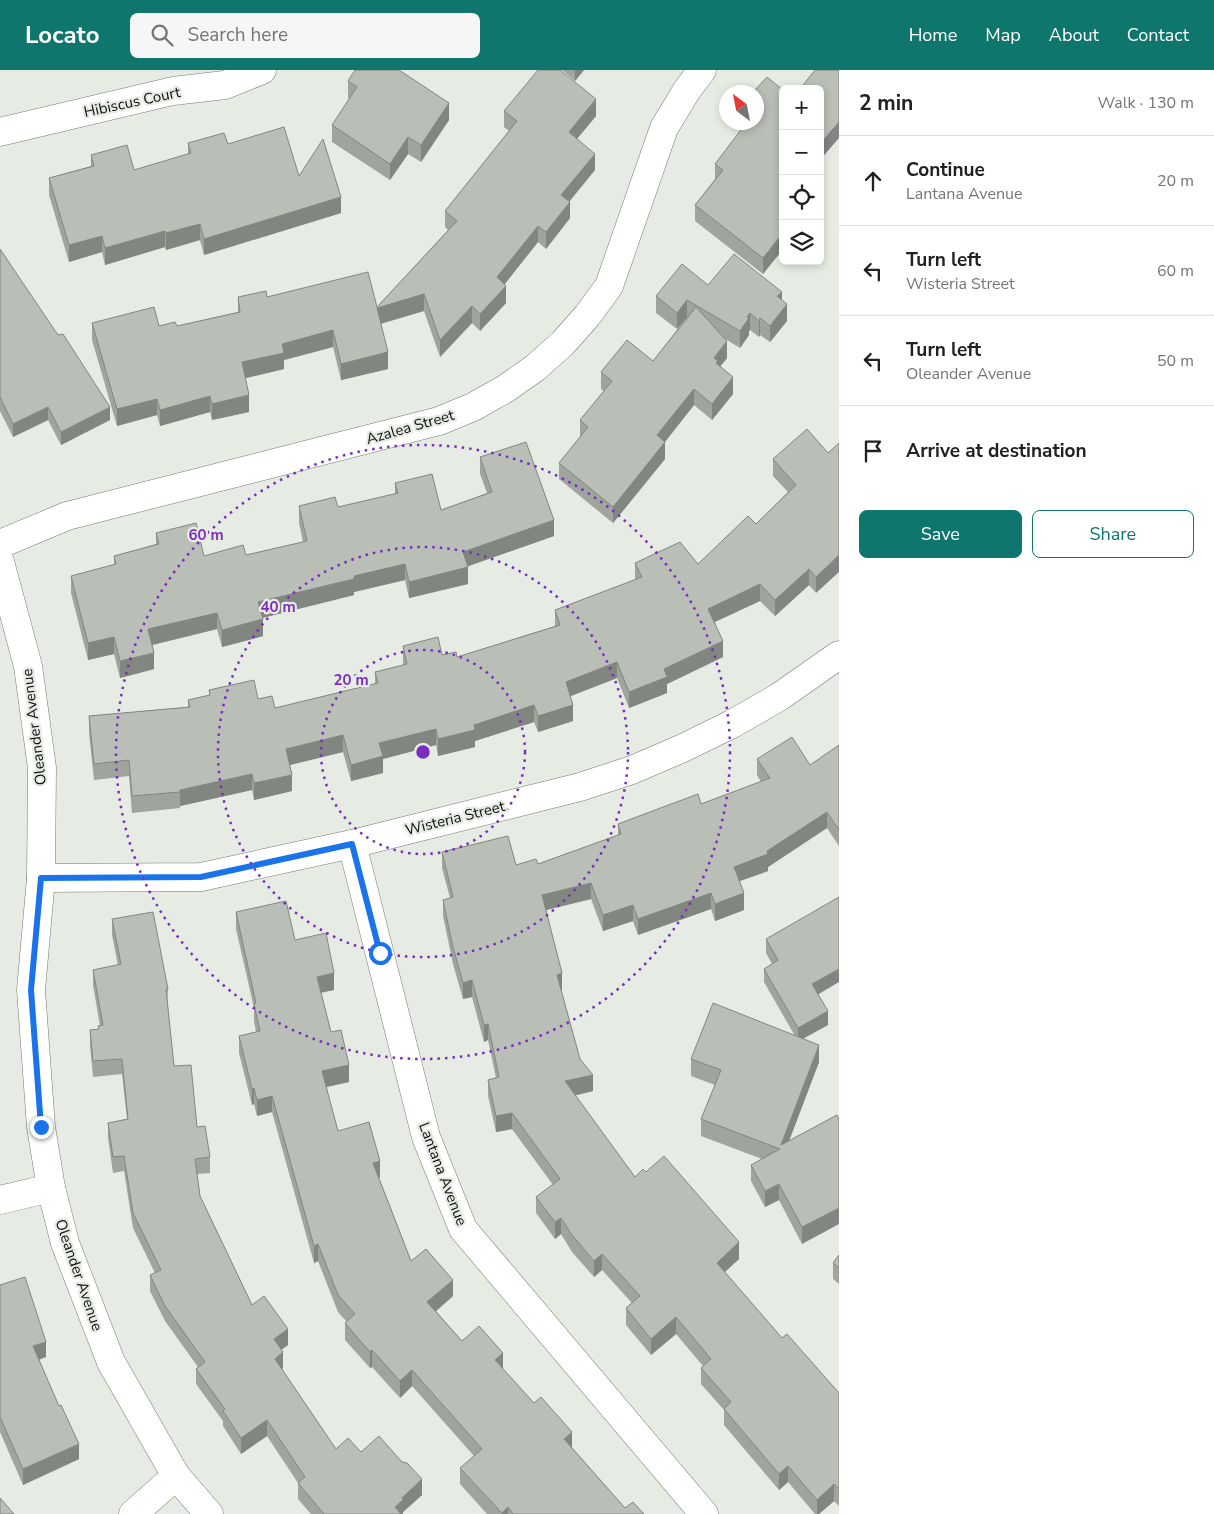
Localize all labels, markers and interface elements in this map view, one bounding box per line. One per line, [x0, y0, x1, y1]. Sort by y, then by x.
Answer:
search box [130, 13, 480, 58]
text: Locato [25, 19, 100, 51]
icon: search [148, 21, 176, 49]
text: Search here [188, 22, 288, 48]
text: Home [909, 23, 957, 47]
text: Map [985, 23, 1021, 47]
text: About [1049, 23, 1099, 47]
text: Contact [1127, 23, 1189, 47]
street label: Hibiscus Court [82, 82, 183, 122]
north arrow [719, 85, 764, 130]
map controls [779, 85, 824, 265]
button: + [779, 85, 824, 130]
text: 2 min [859, 89, 913, 117]
text: Walk · 130 m [1098, 92, 1194, 114]
button: − [779, 130, 824, 175]
text: Continue [906, 157, 985, 183]
icon: ahead [859, 167, 887, 195]
text: 20 m [1157, 170, 1194, 192]
button: locate [779, 175, 824, 220]
text: Lantana Avenue [906, 183, 1022, 205]
button: layers [779, 220, 824, 265]
text: Turn left [906, 247, 981, 273]
icon: left [859, 257, 887, 285]
text: 60 m [1157, 260, 1194, 282]
text: Wisteria Street [906, 273, 1015, 295]
text: Turn left [906, 337, 981, 363]
icon: left [859, 347, 887, 375]
text: 50 m [1157, 350, 1194, 372]
text: Oleander Avenue [906, 363, 1031, 385]
street label: Azalea Street [364, 405, 457, 449]
icon: arrive [859, 437, 887, 465]
text: Arrive at destination [906, 438, 1087, 464]
button: Save [859, 510, 1022, 558]
button: Share [1032, 510, 1194, 558]
text: 60 m [188, 525, 224, 545]
text: 40 m [260, 597, 296, 617]
street label: Oleander Avenue [17, 668, 51, 786]
text: 20 m [333, 670, 369, 690]
centre of rings [414, 743, 432, 761]
street label: Wisteria Street [403, 796, 508, 840]
route start [369, 942, 392, 965]
route end [30, 1116, 53, 1139]
street label: Lantana Avenue [414, 1119, 472, 1229]
street label: Oleander Avenue [50, 1216, 108, 1334]

